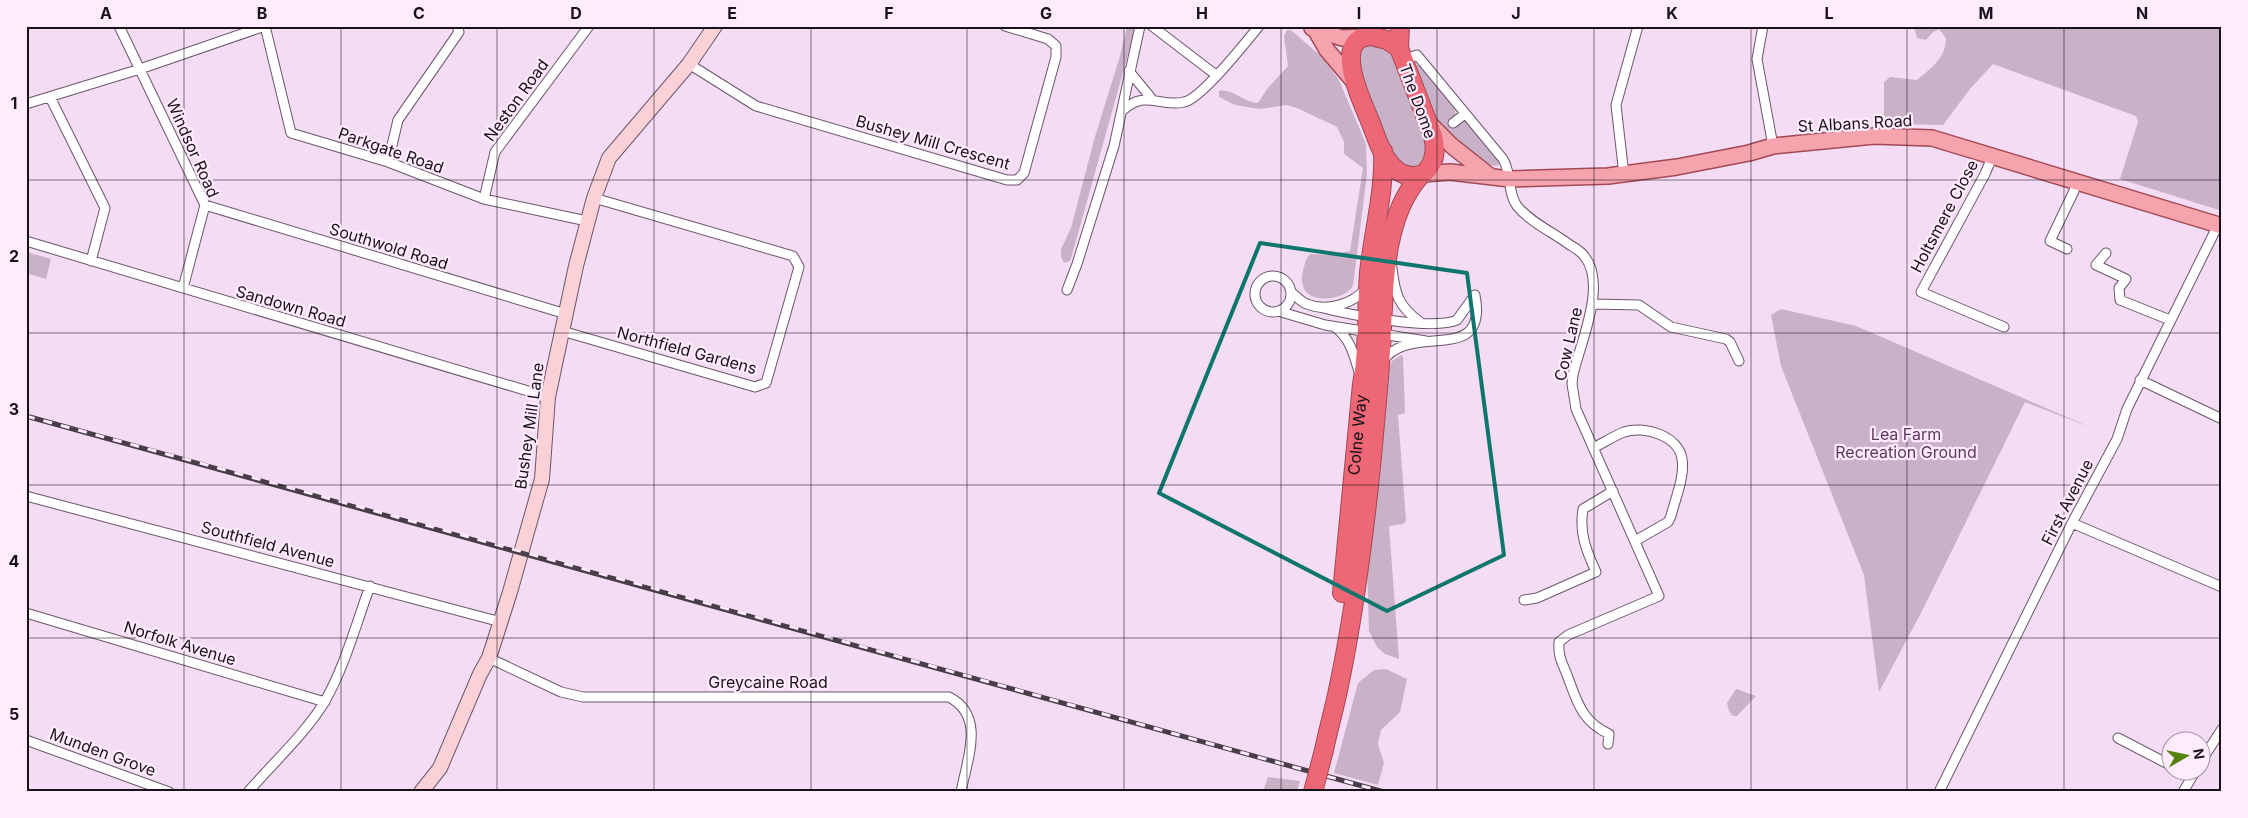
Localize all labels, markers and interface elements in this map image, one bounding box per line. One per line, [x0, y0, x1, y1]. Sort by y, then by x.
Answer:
text: A [100, 3, 112, 23]
text: B [257, 3, 267, 23]
text: C [413, 3, 425, 23]
text: D [570, 3, 582, 23]
text: E [727, 3, 737, 23]
text: F [884, 3, 894, 23]
text: G [1040, 3, 1052, 23]
text: H [1196, 3, 1208, 23]
text: I [1357, 3, 1361, 23]
text: J [1511, 3, 1521, 23]
text: K [1666, 3, 1678, 23]
text: L [1824, 3, 1834, 23]
text: M [1979, 3, 1993, 23]
text: N [2136, 3, 2148, 23]
street label: Neston Road [479, 55, 553, 145]
street label: The Dome [1395, 61, 1441, 141]
text: 1 [11, 93, 17, 113]
street label: Windsor Road [162, 95, 224, 201]
street label: Bushey Mill Crescent [854, 110, 1012, 174]
street label: St Albans Road [1797, 110, 1913, 136]
street label: Parkgate Road [336, 123, 446, 177]
street label: Holtsmere Close [1906, 156, 1982, 276]
street label: Southwold Road [327, 218, 451, 274]
text: 2 [9, 246, 19, 266]
street label: Sandown Road [234, 281, 348, 331]
street label: Cow Lane [1550, 305, 1586, 383]
street label: Northfield Gardens [615, 322, 759, 378]
street label: Bushey Mill Lane [510, 361, 548, 491]
street label: Colne Way [1343, 393, 1371, 476]
text: 3 [9, 399, 19, 419]
park label: Lea Farm Recreation Ground [1835, 424, 1977, 462]
street label: First Avenue [2037, 456, 2097, 548]
street label: Southfield Avenue [199, 517, 337, 571]
text: 4 [9, 551, 20, 571]
street label: Norfolk Avenue [121, 616, 239, 670]
street label: Greycaine Road [708, 672, 828, 692]
text: 5 [9, 704, 19, 724]
street label: Munden Grove [47, 724, 159, 780]
north arrow [2160, 730, 2210, 780]
text: N [2190, 747, 2209, 760]

